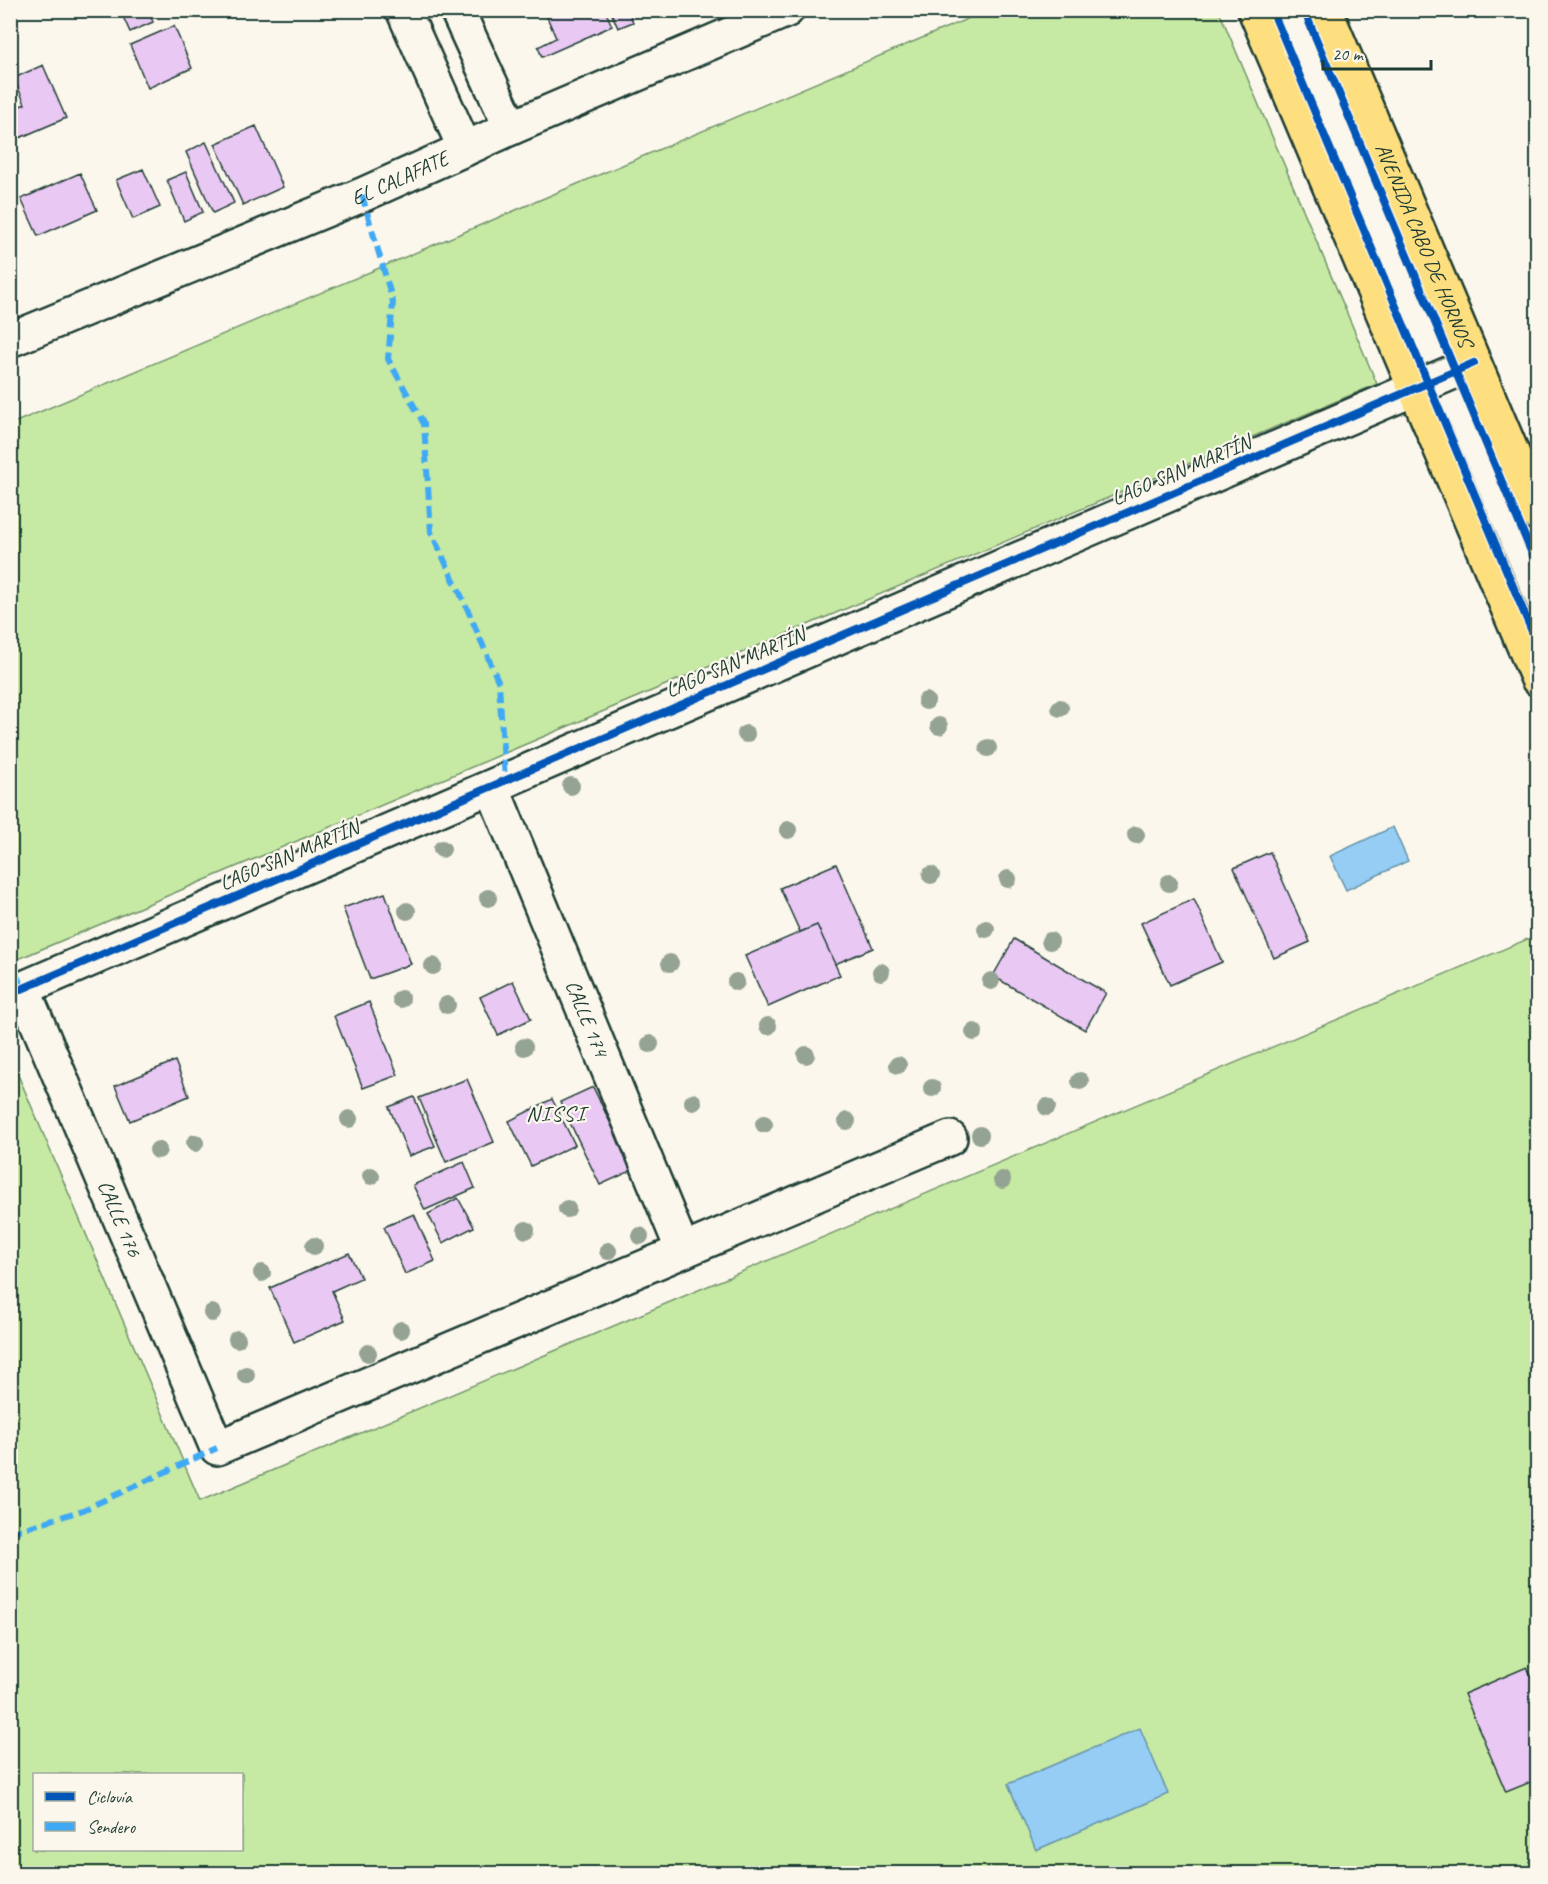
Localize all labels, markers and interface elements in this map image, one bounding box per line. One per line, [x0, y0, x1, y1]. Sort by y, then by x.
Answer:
scale bar [1323, 33, 1431, 71]
text: 20 m [1332, 43, 1365, 65]
street label: AVENIDA CABO DE HORNOS [1370, 139, 1480, 354]
street label: EL CALAFATE [347, 144, 455, 211]
street label: LAGO SAN MARTÍN [1107, 428, 1258, 511]
street label: LAGO SAN MARTÍN [661, 620, 812, 703]
street label: LAGO SAN MARTÍN [215, 813, 366, 896]
street label: CALLE 174 [560, 976, 615, 1063]
district label: NISSI [526, 1100, 590, 1128]
street label: CALLE 176 [92, 1176, 148, 1261]
legend [33, 1773, 243, 1851]
text: Ciclovía [87, 1786, 133, 1808]
text: Sendero [87, 1816, 137, 1838]

